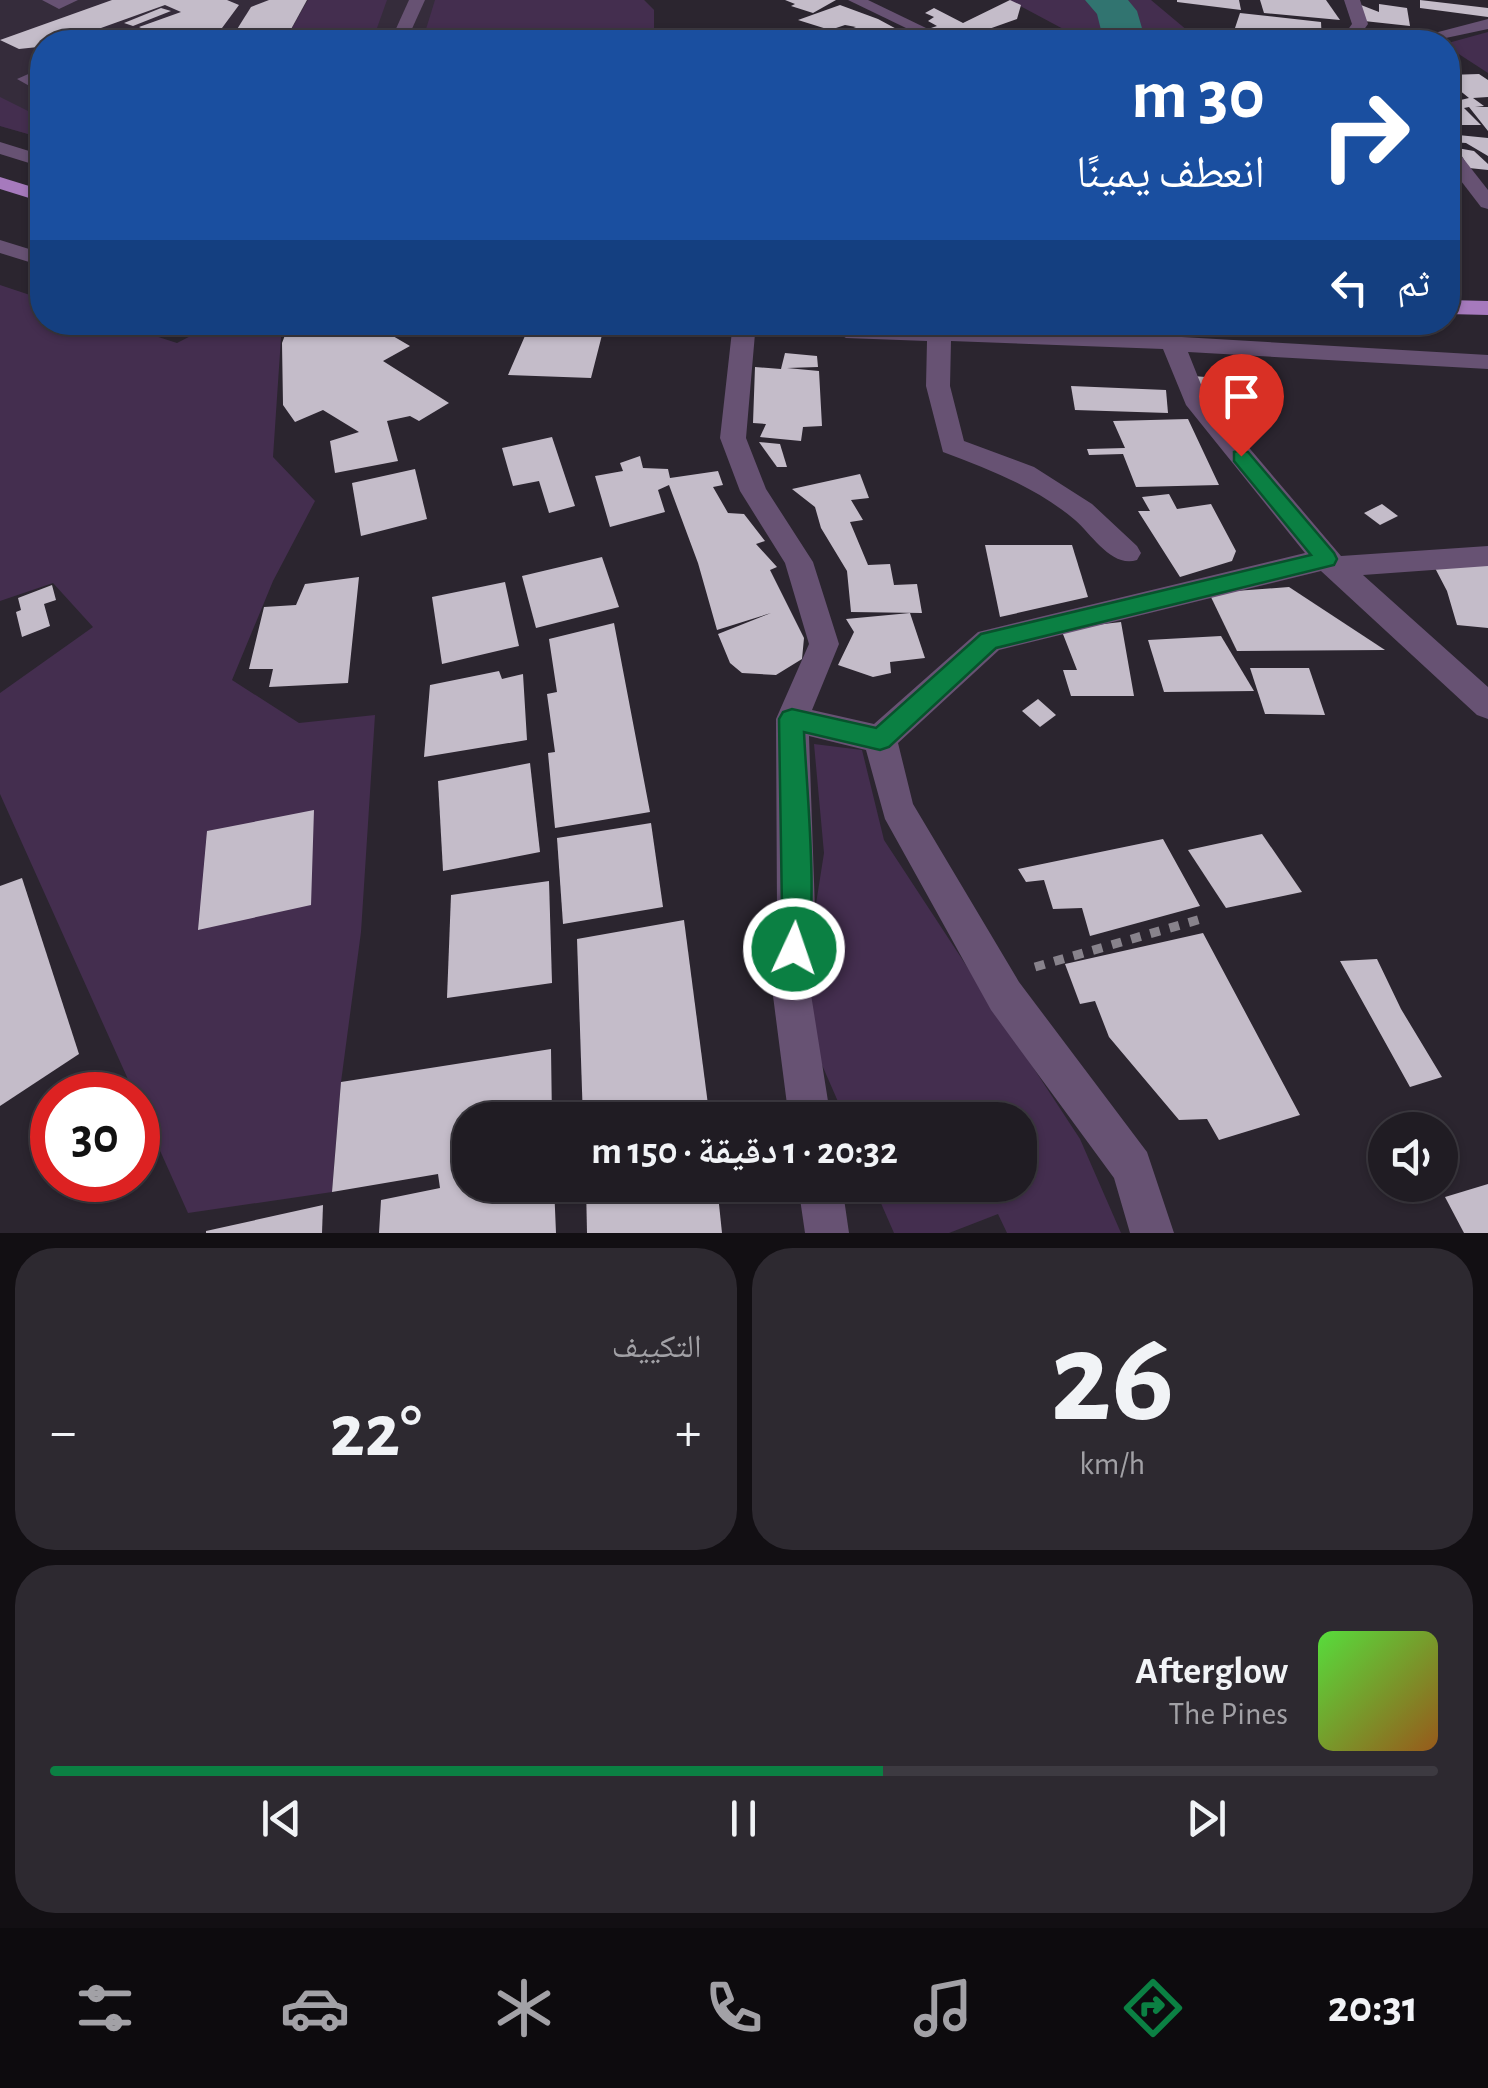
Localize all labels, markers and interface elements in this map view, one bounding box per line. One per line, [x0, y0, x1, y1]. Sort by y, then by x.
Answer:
text: 30 m [1131, 61, 1265, 131]
icon: right [1300, 70, 1430, 200]
text: انعطف يمينًا [1076, 151, 1265, 196]
icon: left [1322, 260, 1377, 315]
text: ثم [1397, 266, 1430, 304]
pin [1199, 354, 1284, 457]
icon: arrive [1214, 369, 1269, 424]
position arrow [742, 897, 846, 1001]
speed limit sign: 30 [30, 1072, 160, 1202]
map controls [1368, 1112, 1458, 1202]
button: sound [1368, 1112, 1458, 1202]
text: 20:32 · 1 دقيقة · 150 m [591, 1133, 898, 1171]
text: 26 [1050, 1315, 1174, 1445]
text: التكييف [612, 1331, 702, 1363]
text: 22° [329, 1395, 422, 1470]
text: − [50, 1405, 76, 1460]
text: + [675, 1405, 701, 1460]
text: km/h [1079, 1448, 1145, 1480]
text: Afterglow [1135, 1653, 1288, 1691]
text: The Pines [1168, 1698, 1288, 1730]
icon: previous [254, 1791, 309, 1846]
icon: pause [716, 1791, 771, 1846]
icon: next [1179, 1791, 1234, 1846]
icon: filters [70, 1973, 140, 2043]
icon: car [280, 1973, 350, 2043]
icon: climate [489, 1973, 559, 2043]
icon: phone [699, 1973, 769, 2043]
icon: music [908, 1973, 978, 2043]
icon: directions [1118, 1973, 1188, 2043]
text: 20:31 [1328, 1985, 1418, 2030]

